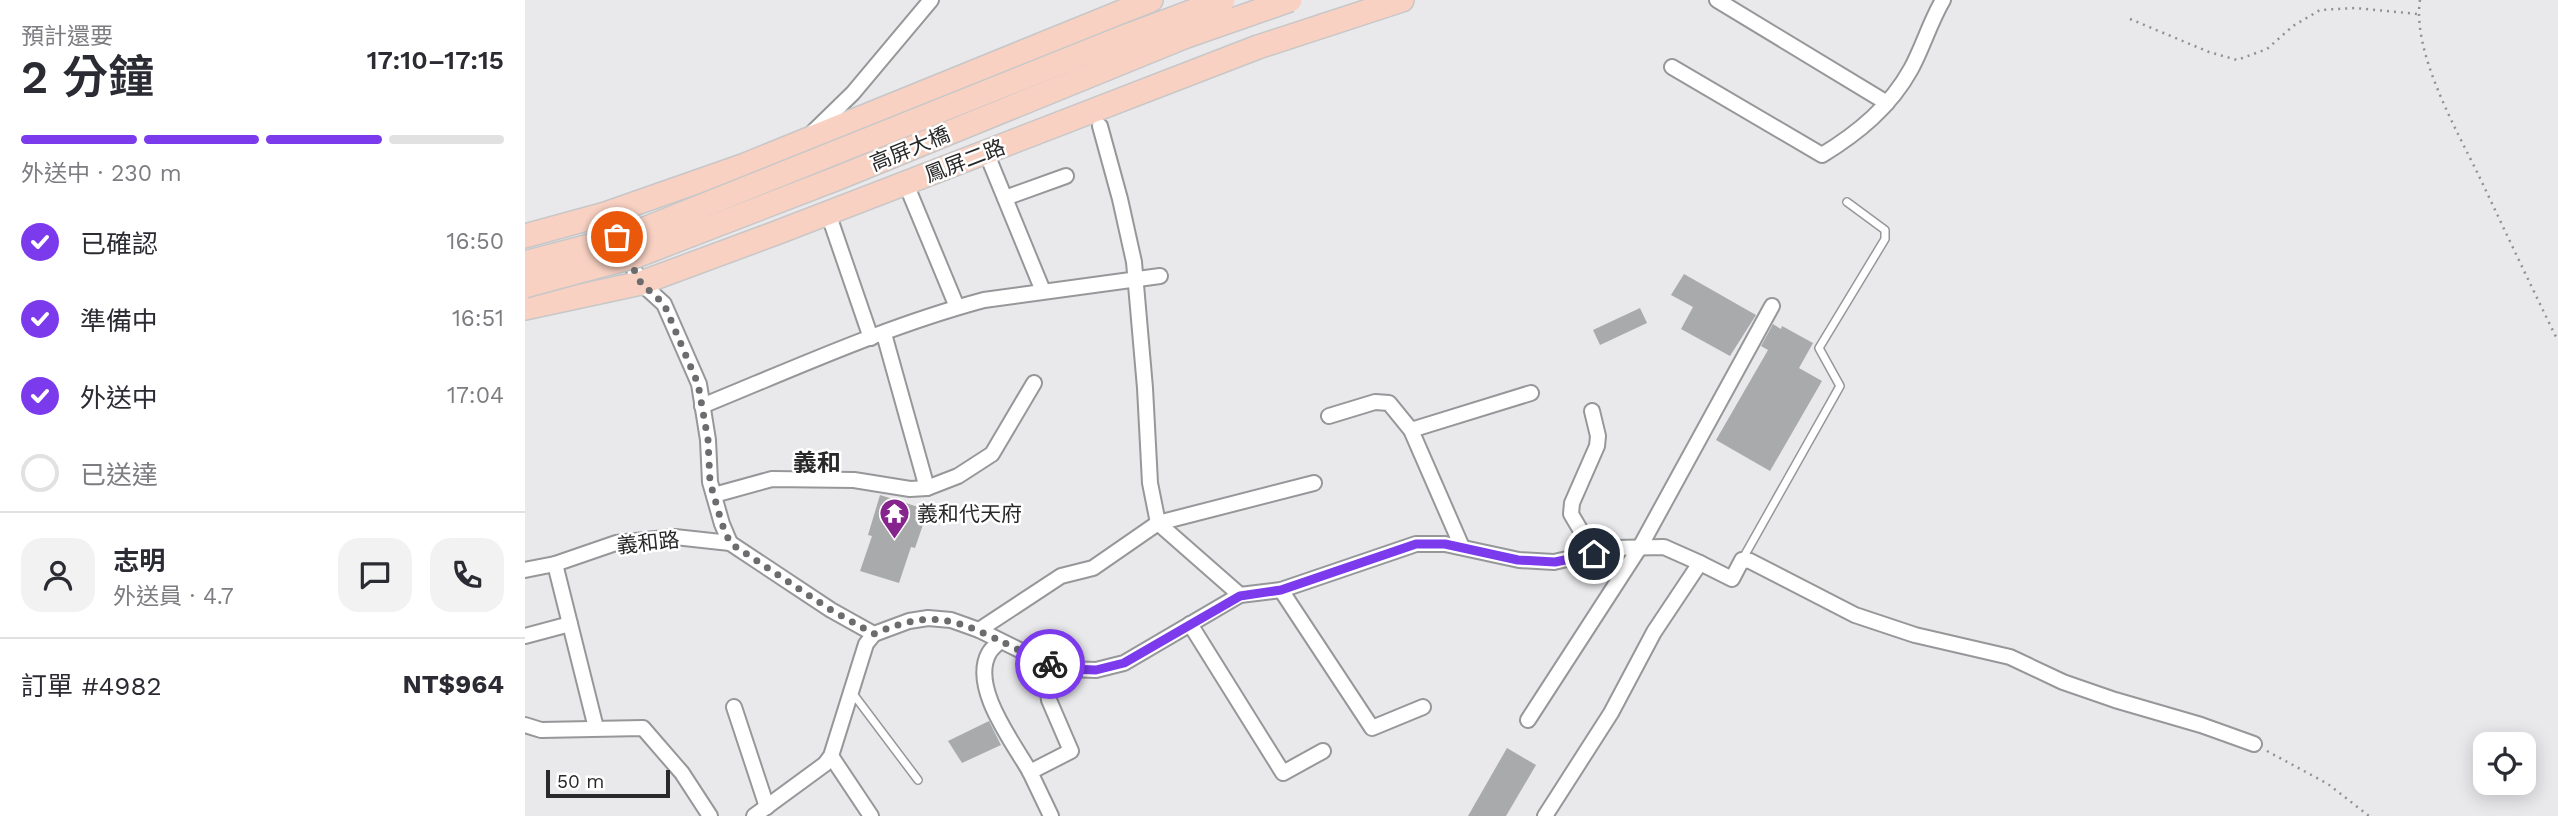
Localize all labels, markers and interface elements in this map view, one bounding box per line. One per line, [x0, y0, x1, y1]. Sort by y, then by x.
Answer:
text: 預計還要 [21, 23, 113, 50]
text: 17:10–17:15 [367, 45, 504, 75]
text: 2 分鐘 [21, 50, 154, 104]
street label: 高屏大橋 [866, 121, 953, 176]
street label: 鳳屏二路 [921, 134, 1009, 187]
text: 外送中 · 230 m [21, 160, 182, 187]
pin [587, 207, 647, 267]
icon: bag [598, 218, 636, 256]
icon: check [21, 223, 59, 261]
text: 16:50 [447, 228, 504, 255]
text: 已確認 [80, 229, 158, 259]
icon: check [21, 300, 59, 338]
text: 16:51 [452, 305, 504, 332]
text: 準備中 [80, 306, 158, 336]
icon: check [21, 377, 59, 415]
text: 17:04 [447, 382, 504, 409]
text: 外送中 [80, 383, 158, 413]
district label: 義和 [793, 449, 841, 477]
text: 已送達 [80, 460, 158, 490]
temple icon: 義和代天府 [877, 497, 911, 541]
place label: 義和代天府 [917, 501, 1022, 526]
pin [1564, 524, 1624, 584]
street label: 義和路 [615, 527, 681, 558]
icon: home [1575, 535, 1613, 573]
button: person [21, 538, 95, 612]
button: chat [338, 538, 412, 612]
button: phone [430, 538, 504, 612]
text: 志明 [113, 546, 165, 576]
text: 外送員 · 4.7 [113, 583, 234, 610]
courier [1015, 629, 1085, 699]
icon: bike [1031, 645, 1069, 683]
text: NT$964 [403, 669, 504, 699]
text: 訂單 #4982 [21, 671, 162, 701]
map controls [2473, 732, 2536, 795]
button: locate [2473, 732, 2536, 795]
scale bar [546, 767, 670, 799]
text: 50 m [557, 770, 604, 793]

